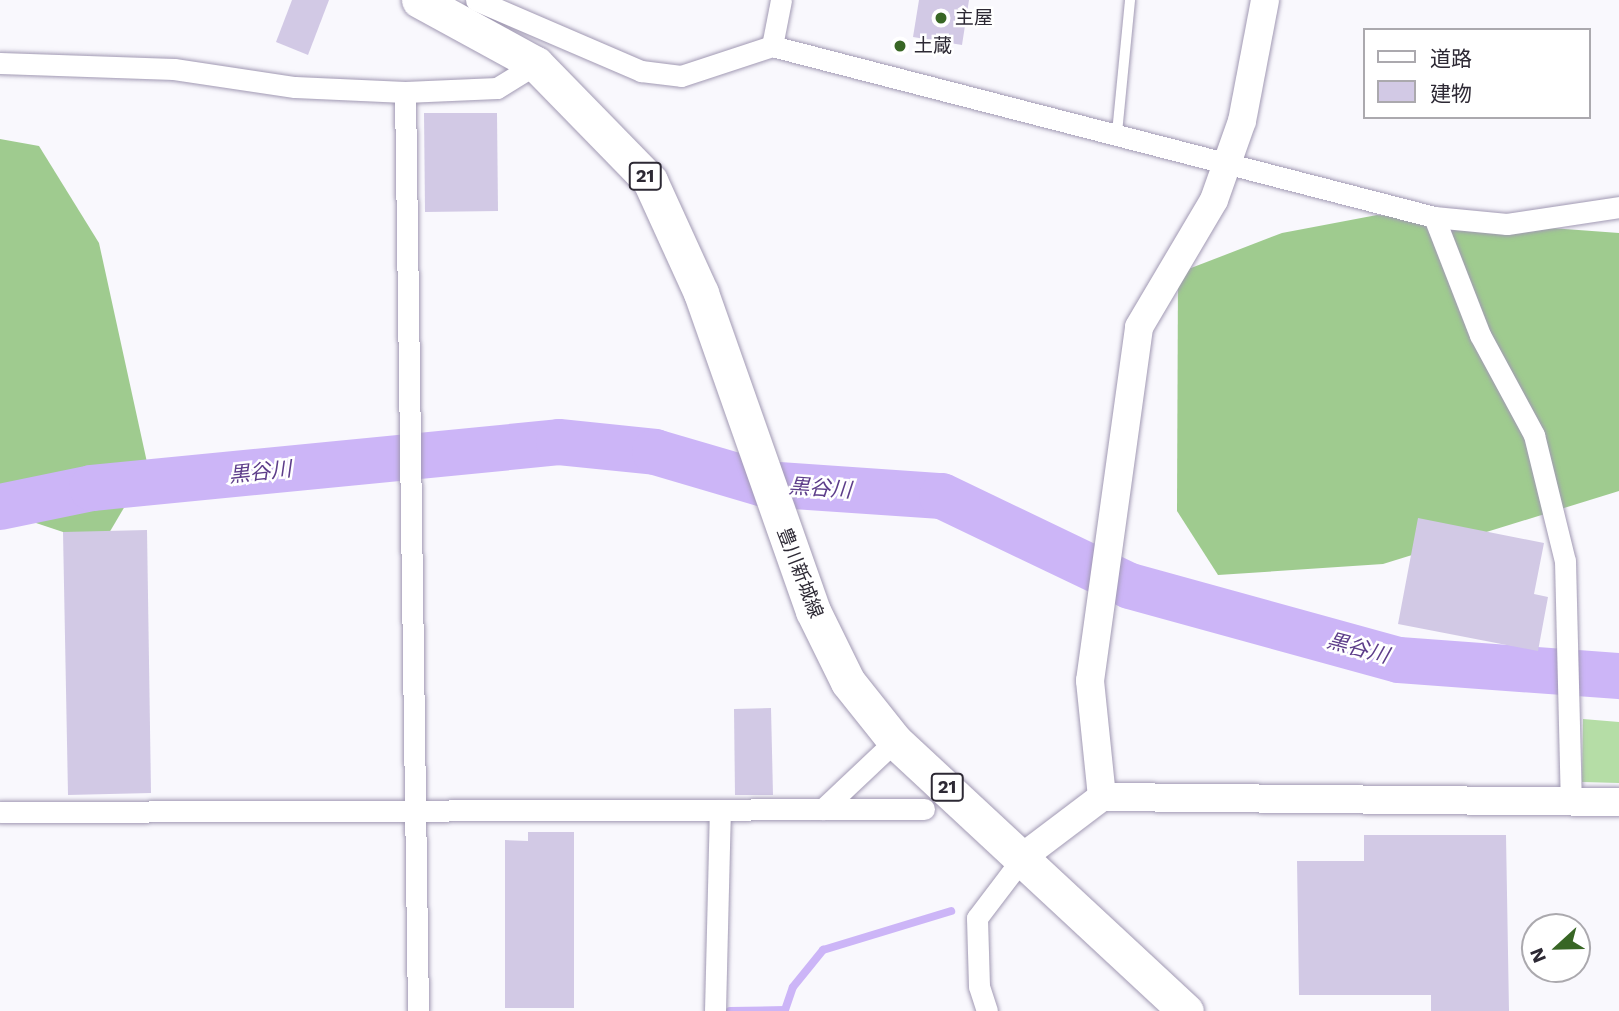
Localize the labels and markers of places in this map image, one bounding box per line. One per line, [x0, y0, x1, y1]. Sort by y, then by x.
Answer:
place label: 主屋 [955, 7, 993, 29]
marker: 主屋 [933, 10, 949, 26]
place label: 土蔵 [914, 35, 952, 57]
marker: 土蔵 [892, 38, 908, 54]

